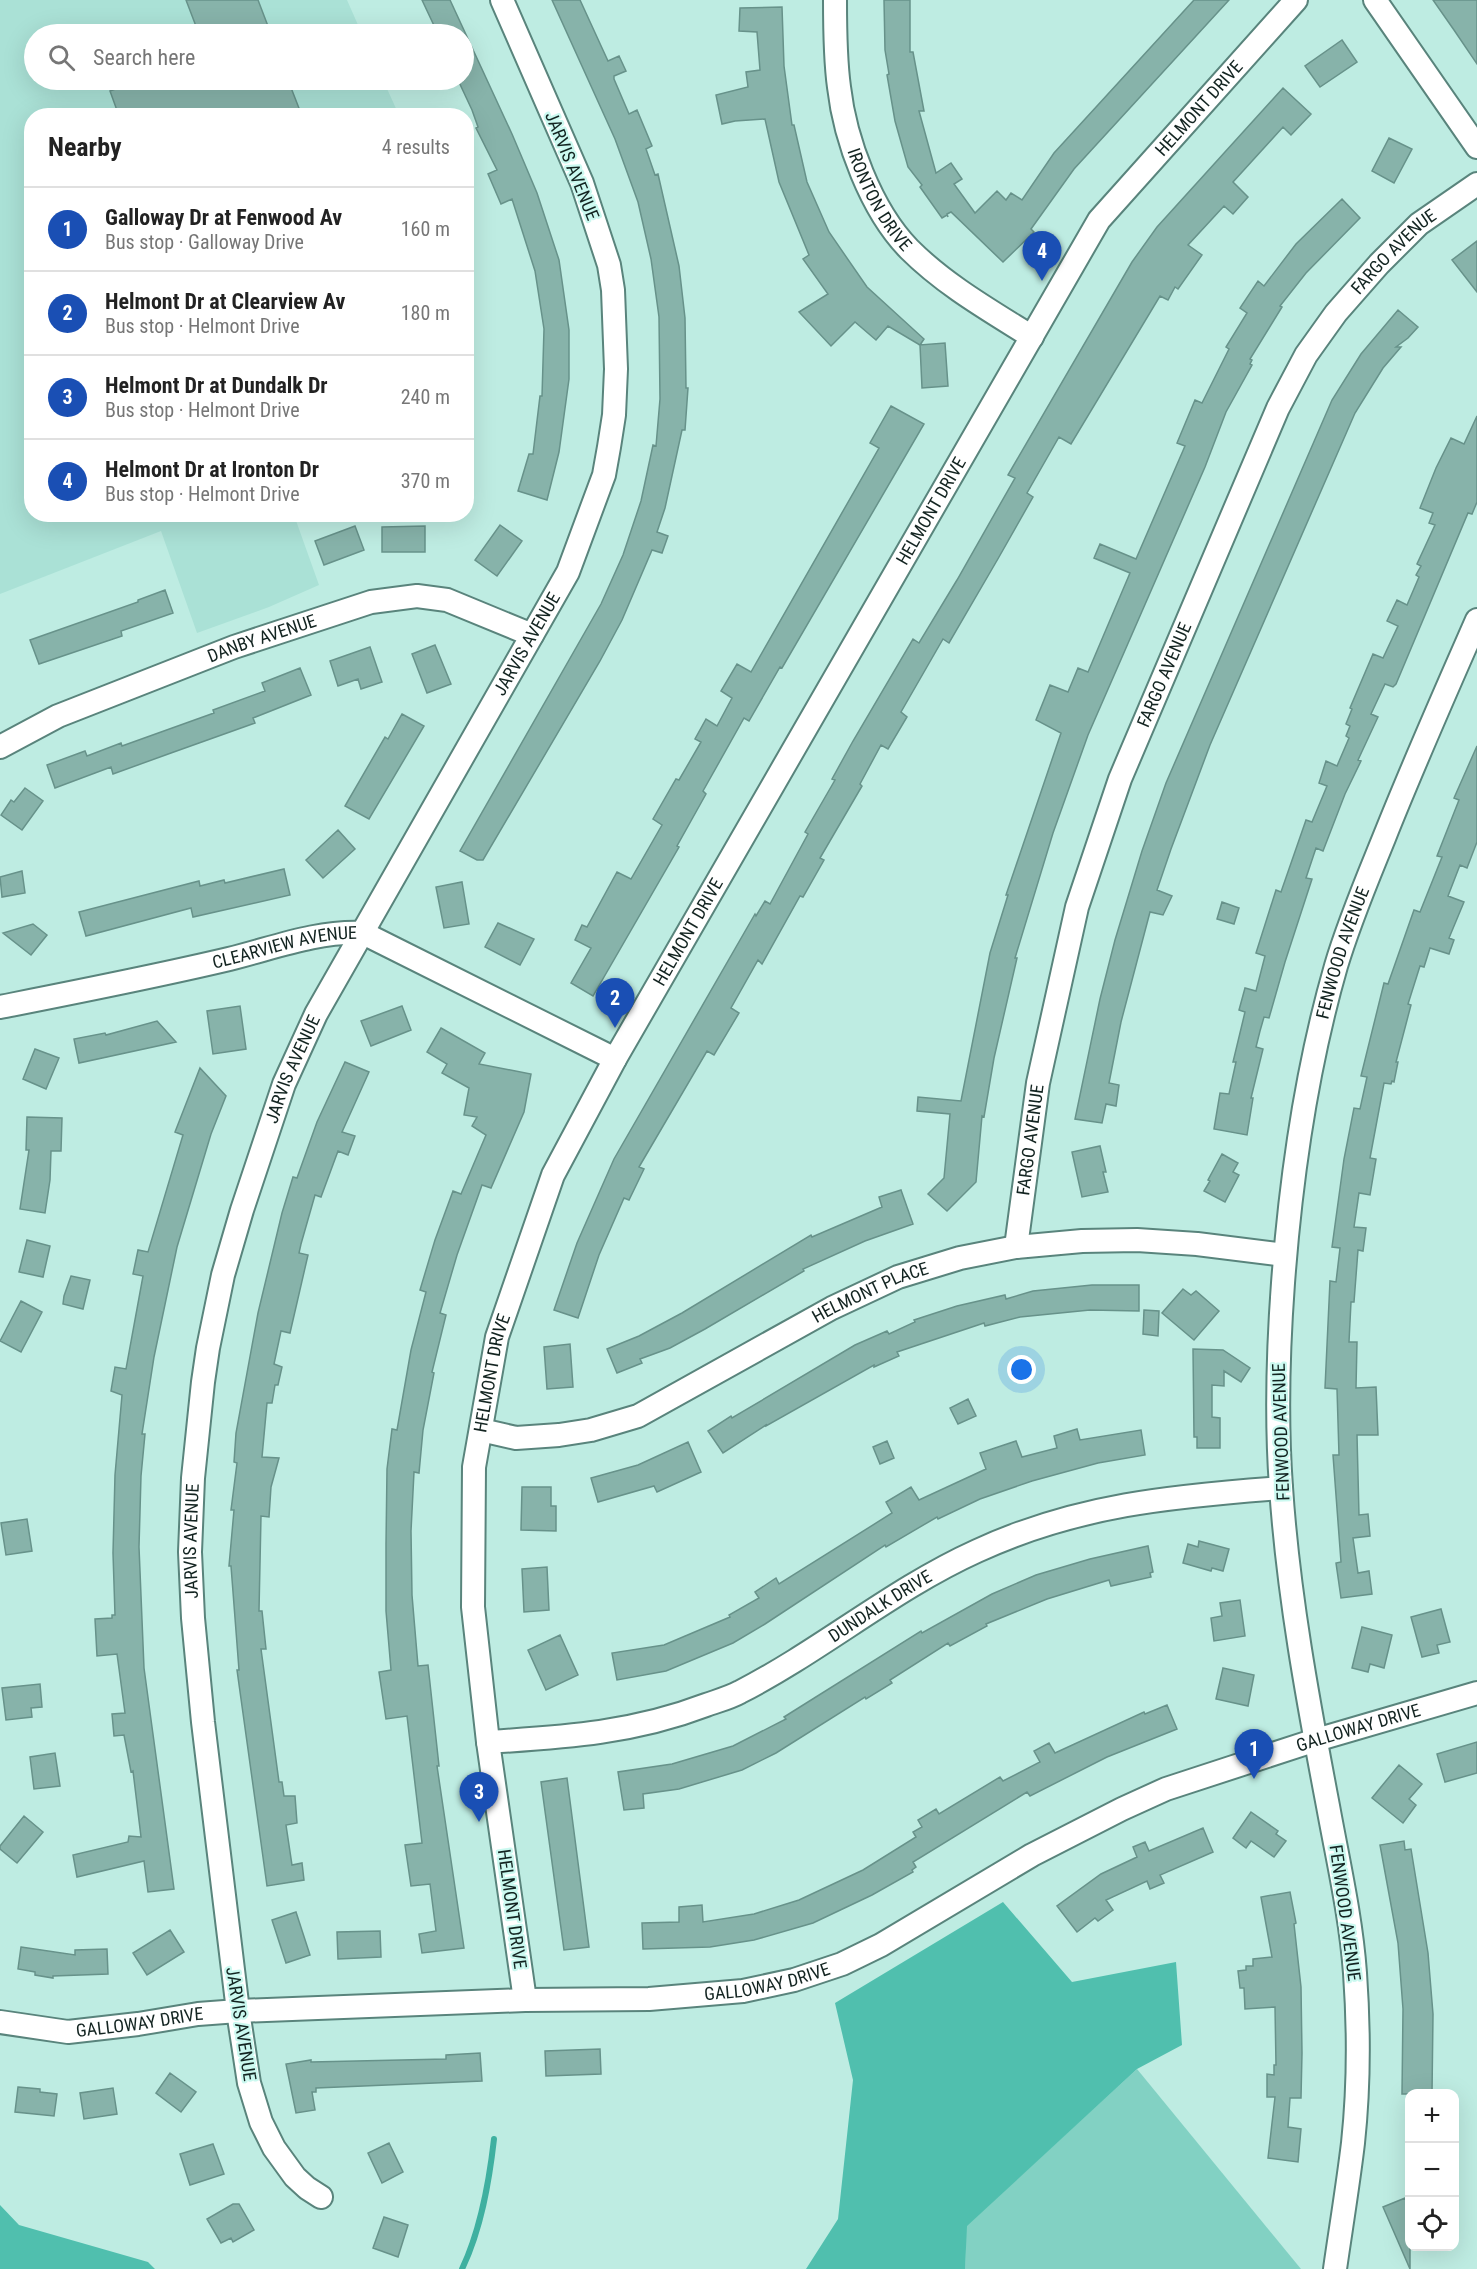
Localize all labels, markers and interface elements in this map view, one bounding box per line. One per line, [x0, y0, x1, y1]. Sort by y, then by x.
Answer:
search box [24, 24, 474, 90]
icon: search [45, 41, 78, 74]
text: Search here [93, 45, 195, 70]
street label: HELMONT DRIVE [1151, 56, 1247, 160]
street label: JARVIS AVENUE [541, 108, 604, 223]
text: Nearby [48, 132, 122, 162]
text: 4 results [382, 135, 450, 159]
street label: IRONTON DRIVE [844, 145, 916, 255]
street label: FARGO AVENUE [1347, 204, 1440, 298]
text: Galloway Dr at Fenwood Av [105, 205, 342, 230]
text: 1 [62, 217, 73, 241]
text: 160 m [401, 217, 450, 241]
text: Bus stop · Galloway Drive [105, 230, 304, 254]
pin: 4 [1022, 232, 1062, 281]
text: Helmont Dr at Clearview Av [105, 289, 345, 314]
text: 2 [62, 301, 73, 325]
text: 180 m [401, 301, 450, 325]
text: Bus stop · Helmont Drive [105, 314, 300, 338]
text: Helmont Dr at Dundalk Dr [105, 373, 328, 398]
text: 3 [62, 385, 73, 409]
text: 240 m [401, 385, 450, 409]
text: Bus stop · Helmont Drive [105, 398, 300, 422]
street label: HELMONT DRIVE [891, 453, 970, 568]
text: Helmont Dr at Ironton Dr [105, 457, 319, 482]
text: 4 [62, 469, 73, 493]
text: 370 m [401, 469, 450, 493]
text: Bus stop · Helmont Drive [105, 482, 300, 506]
street label: JARVIS AVENUE [489, 588, 564, 699]
street label: DANBY AVENUE [204, 610, 319, 666]
street label: FARGO AVENUE [1132, 619, 1195, 730]
street label: HELMONT DRIVE [649, 874, 727, 989]
street label: FENWOOD AVENUE [1311, 884, 1373, 1021]
street label: CLEARVIEW AVENUE [210, 922, 357, 973]
pin: 2 [596, 978, 634, 1028]
street label: JARVIS AVENUE [261, 1012, 324, 1126]
street label: FARGO AVENUE [1012, 1083, 1048, 1197]
street label: HELMONT PLACE [808, 1257, 931, 1327]
street label: HELMONT DRIVE [469, 1311, 514, 1434]
your location [1007, 1355, 1036, 1384]
street label: FENWOOD AVENUE [1268, 1363, 1293, 1501]
street label: JARVIS AVENUE [179, 1483, 203, 1599]
street label: DUNDALK DRIVE [824, 1565, 935, 1646]
street label: GALLOWAY DRIVE [1294, 1699, 1423, 1756]
pin: 1 [1234, 1730, 1274, 1779]
pin: 3 [460, 1772, 498, 1822]
street label: FENWOOD AVENUE [1326, 1843, 1365, 1982]
street label: HELMONT DRIVE [494, 1848, 531, 1970]
street label: GALLOWAY DRIVE [703, 1958, 833, 2004]
street label: JARVIS AVENUE [222, 1965, 261, 2082]
street label: GALLOWAY DRIVE [75, 2003, 204, 2041]
map controls [1405, 2089, 1459, 2251]
button: + [1405, 2089, 1459, 2143]
button: − [1405, 2143, 1459, 2197]
button: locate [1405, 2197, 1459, 2251]

